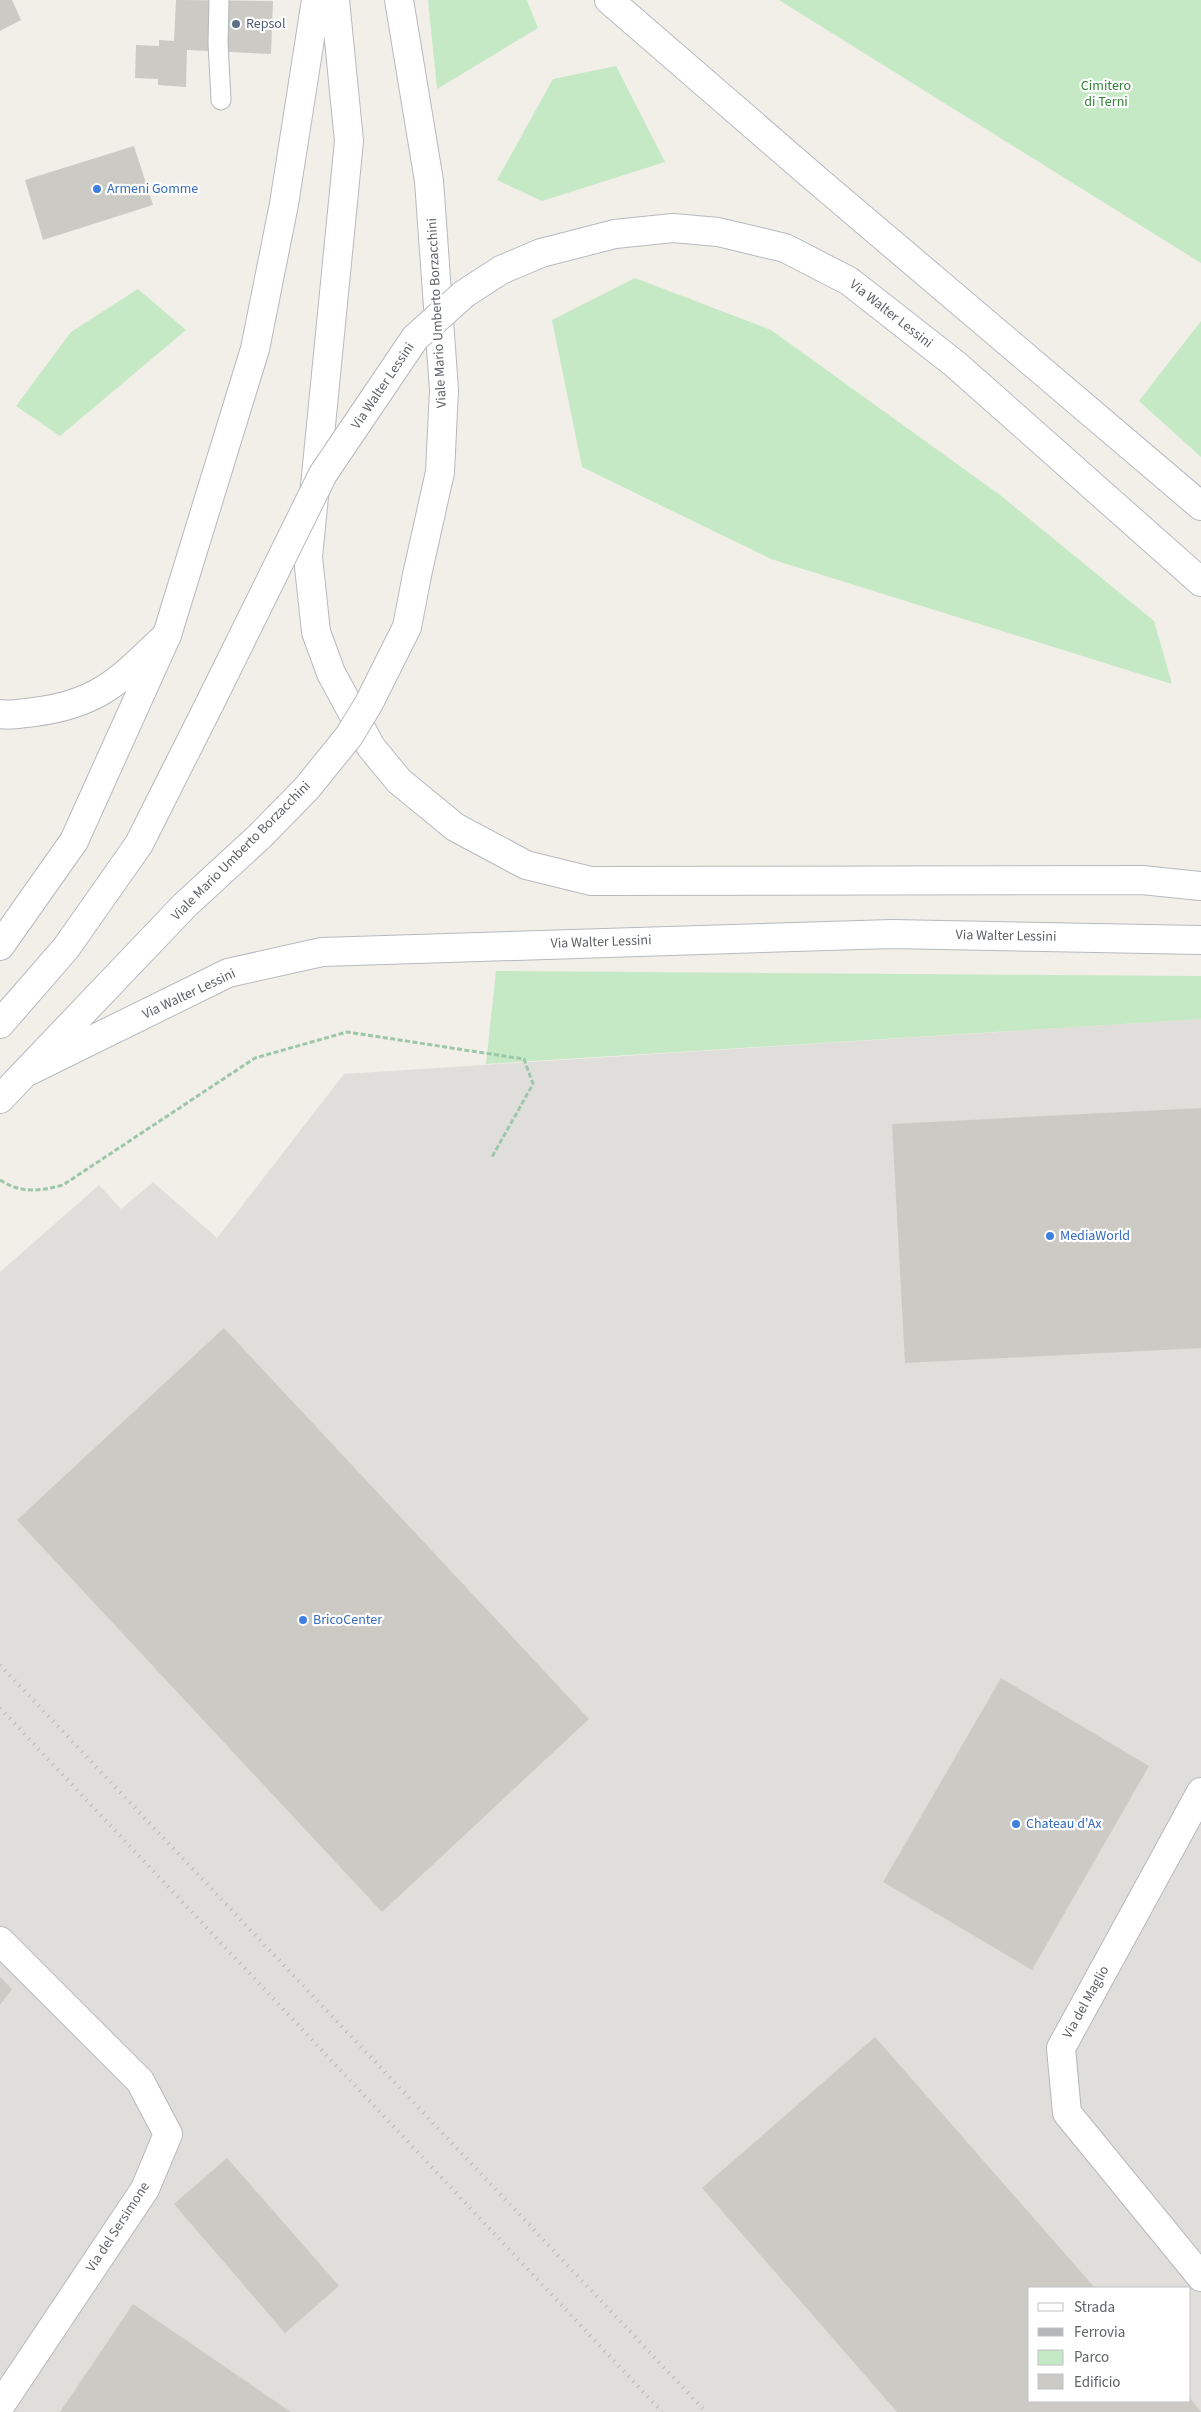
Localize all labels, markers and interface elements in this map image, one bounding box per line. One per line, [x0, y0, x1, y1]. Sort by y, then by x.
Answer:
place label: Repsol [246, 14, 286, 34]
marker: Repsol [230, 18, 242, 30]
park label: Cimitero di Terni [1081, 76, 1131, 112]
place label: Armeni Gomme [107, 179, 198, 199]
marker: Armeni Gomme [91, 183, 103, 195]
street label: Viale Mario Umberto Borzacchini [422, 218, 452, 408]
street label: Via Walter Lessini [845, 275, 937, 353]
street label: Via Walter Lessini [346, 339, 420, 433]
street label: Viale Mario Umberto Borzacchini [167, 777, 315, 925]
street label: Via Walter Lessini [955, 925, 1057, 947]
street label: Via Walter Lessini [550, 930, 652, 954]
street label: Via Walter Lessini [139, 964, 239, 1024]
place label: MediaWorld [1060, 1226, 1130, 1246]
marker: MediaWorld [1044, 1230, 1056, 1242]
place label: BricoCenter [313, 1610, 382, 1630]
marker: BricoCenter [297, 1614, 309, 1626]
place label: Chateau d'Ax [1026, 1814, 1102, 1834]
marker: Chateau d'Ax [1010, 1818, 1022, 1830]
street label: Via del Maglio [1058, 1962, 1114, 2042]
street label: Via del Sersimone [81, 2178, 155, 2276]
legend [1028, 2287, 1191, 2402]
text: Strada [1074, 2297, 1115, 2318]
text: Ferrovia [1074, 2322, 1125, 2343]
text: Parco [1074, 2347, 1109, 2368]
text: Edificio [1074, 2372, 1121, 2393]

